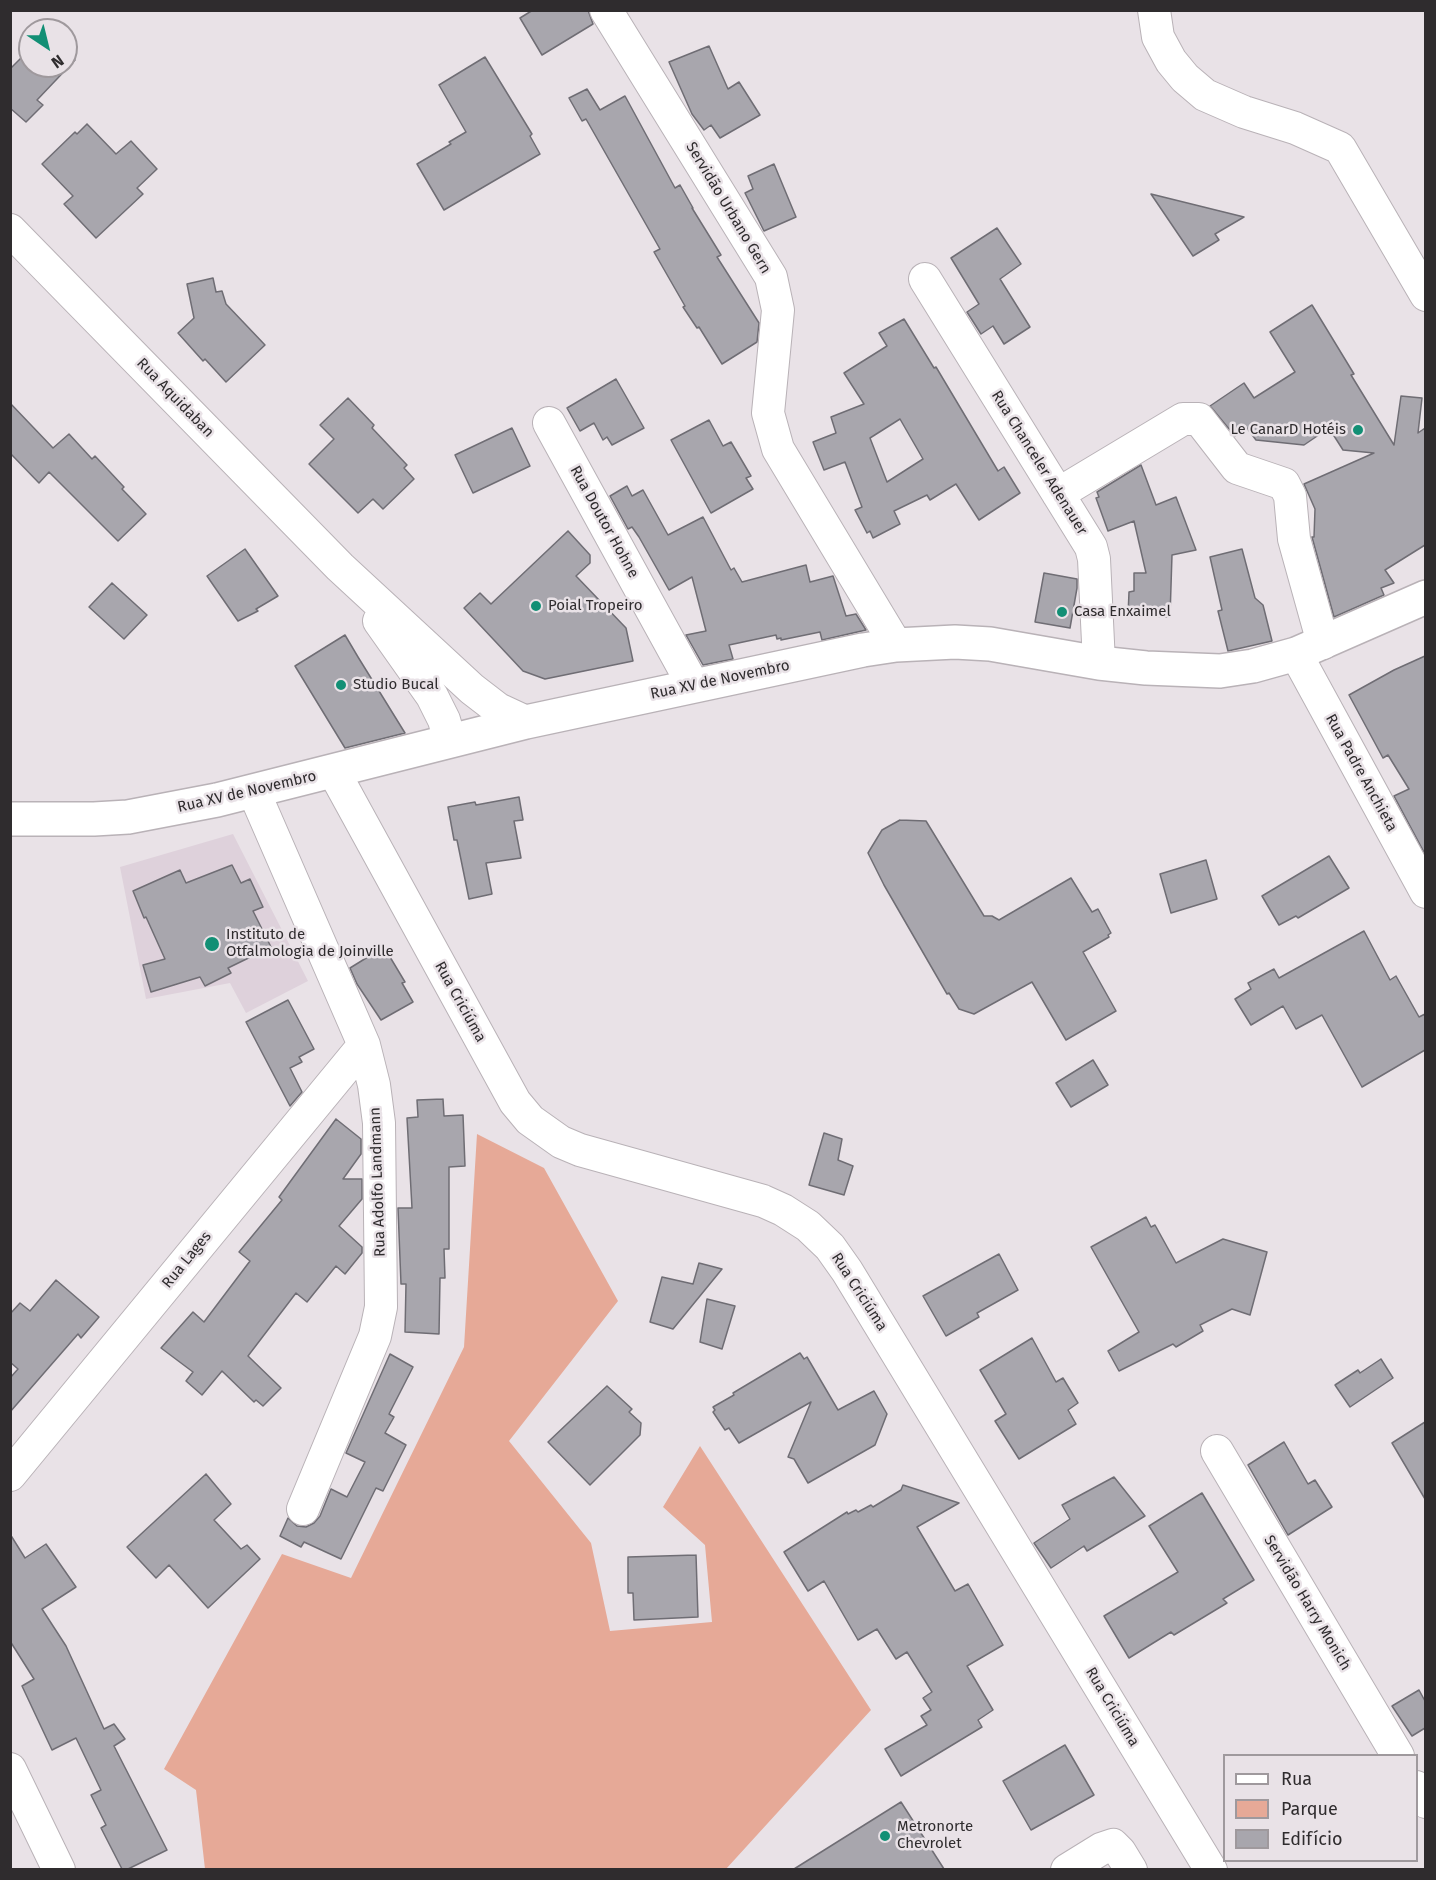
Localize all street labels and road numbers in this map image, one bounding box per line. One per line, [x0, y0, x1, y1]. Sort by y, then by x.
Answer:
street label: Servidão Urbano Gern [682, 139, 774, 277]
street label: Rua Aquidaban [133, 355, 217, 441]
street label: Rua Chanceler Adenauer [987, 388, 1091, 538]
street label: Rua Doutor Hohne [566, 463, 642, 581]
street label: Rua XV de Novembro [649, 656, 791, 704]
street label: Rua Padre Anchieta [1321, 711, 1401, 835]
street label: Rua XV de Novembro [176, 767, 318, 817]
street label: Rua Criciúma [430, 959, 490, 1045]
street label: Rua Adolfo Landmann [366, 1107, 390, 1257]
street label: Rua Lages [159, 1228, 215, 1292]
street label: Rua Criciúma [827, 1250, 891, 1334]
street label: Servidão Harry Monich [1260, 1532, 1354, 1674]
street label: Rua Criciúma [1081, 1664, 1143, 1750]

